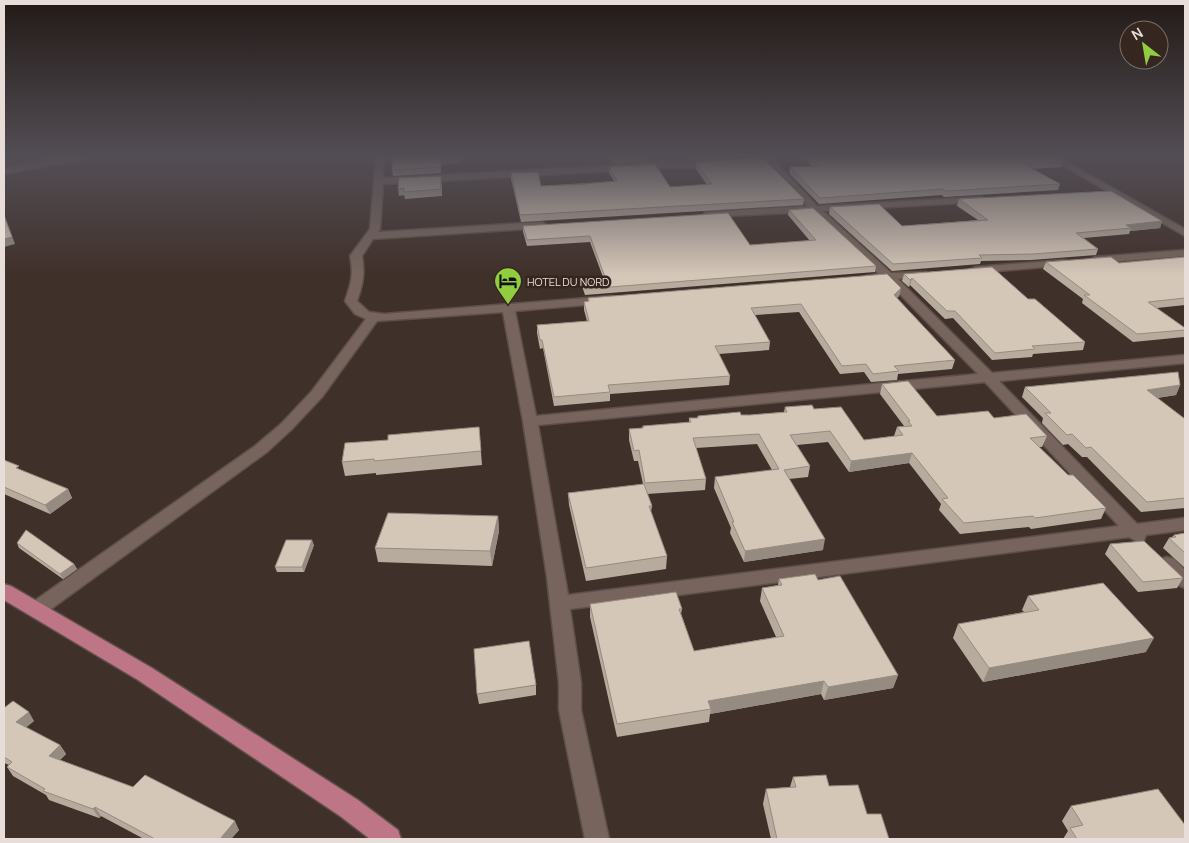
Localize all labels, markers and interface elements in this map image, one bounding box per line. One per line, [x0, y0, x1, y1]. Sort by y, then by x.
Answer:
north arrow [1119, 20, 1169, 70]
text: N [1128, 23, 1146, 44]
hotel icon: HOTEL DU NORD [493, 266, 523, 305]
place label: HOTEL DU NORD [527, 274, 610, 289]

